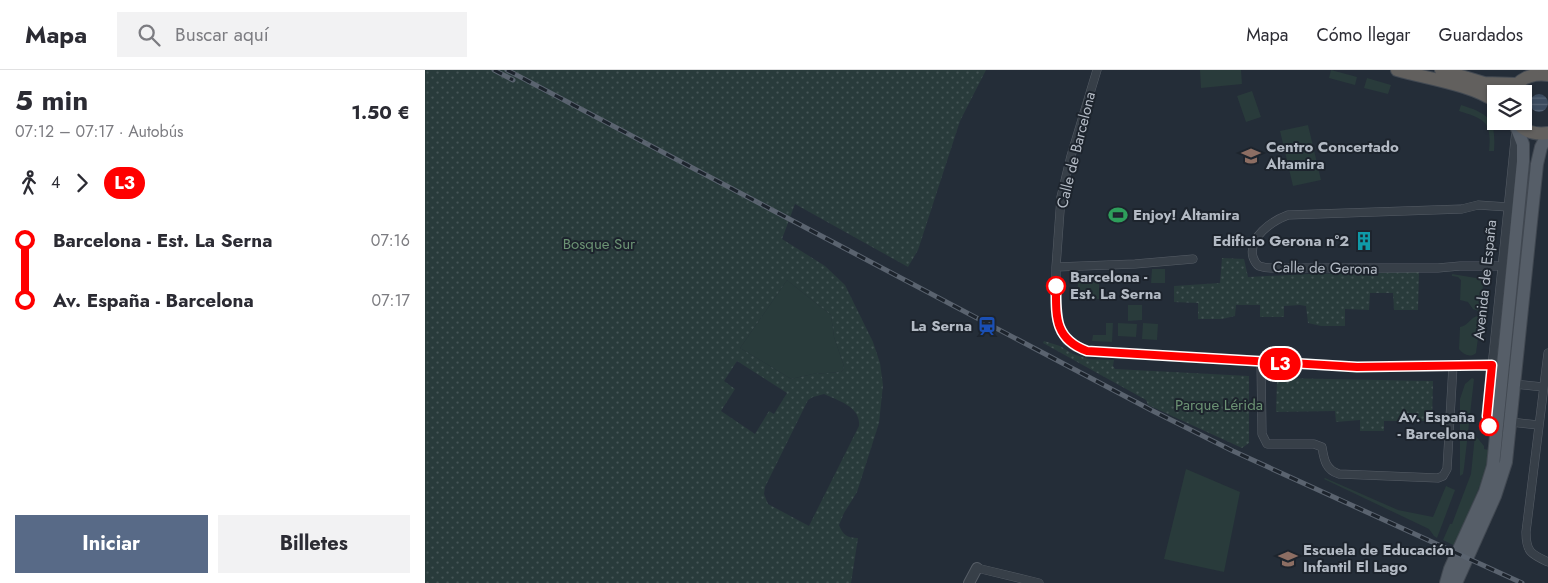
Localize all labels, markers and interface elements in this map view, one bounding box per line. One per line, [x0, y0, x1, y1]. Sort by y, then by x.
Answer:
search box [117, 12, 467, 57]
text: Mapa [25, 17, 87, 52]
icon: search [135, 21, 163, 49]
text: Buscar aquí [175, 21, 269, 48]
text: Mapa [1246, 22, 1288, 48]
text: Cómo llegar [1316, 22, 1411, 48]
text: Guardados [1439, 22, 1523, 48]
text: 5 min [15, 80, 88, 121]
map controls [1487, 85, 1532, 130]
button: layers [1487, 85, 1532, 130]
street label: Calle de Barcelona [1051, 89, 1101, 211]
text: 1.50 € [351, 99, 410, 126]
text: 07:12 – 07:17 · Autobús [15, 120, 184, 143]
place label: Centro Concertado Altamira [1265, 136, 1399, 175]
school or university icon: Centro Concertado Altamira [1240, 145, 1262, 167]
icon: walk [15, 169, 43, 197]
icon: forward [68, 169, 96, 197]
text: L3 [114, 170, 135, 196]
text: 4 [51, 171, 60, 194]
sports icon: Enjoy! Altamira [1107, 204, 1129, 226]
place label: Enjoy! Altamira [1133, 204, 1239, 226]
street label: Avenida de España [1468, 219, 1502, 341]
text: Barcelona - Est. La Serna [53, 227, 272, 254]
text: 07:16 [371, 229, 410, 252]
place label: Edificio Gerona n°2 [1213, 230, 1349, 252]
building icon: Edificio Gerona n°2 [1353, 230, 1375, 252]
park label: Bosque Sur [563, 233, 636, 255]
street label: Calle de Gerona [1272, 256, 1378, 280]
place label: Barcelona - Est. La Serna [1070, 266, 1161, 305]
marker: Barcelona - Est. La Serna [1046, 276, 1066, 296]
text: Av. España - Barcelona [53, 287, 254, 314]
text: 07:17 [372, 289, 410, 312]
place label: La Serna [911, 315, 972, 337]
station icon: La Serna [976, 315, 998, 337]
line badge: L3 [1257, 348, 1303, 380]
text: L3 [1270, 351, 1290, 377]
park label: Parque Lérida [1175, 394, 1263, 416]
place label: Av. España - Barcelona [1397, 406, 1475, 445]
marker: Av. España - Barcelona [1479, 416, 1499, 436]
button: Iniciar [15, 515, 208, 573]
button: Billetes [218, 515, 410, 573]
place label: Escuela de Educación Infantil El Lago [1303, 539, 1454, 578]
school or university icon: Escuela de Educación Infantil El Lago [1277, 548, 1299, 570]

